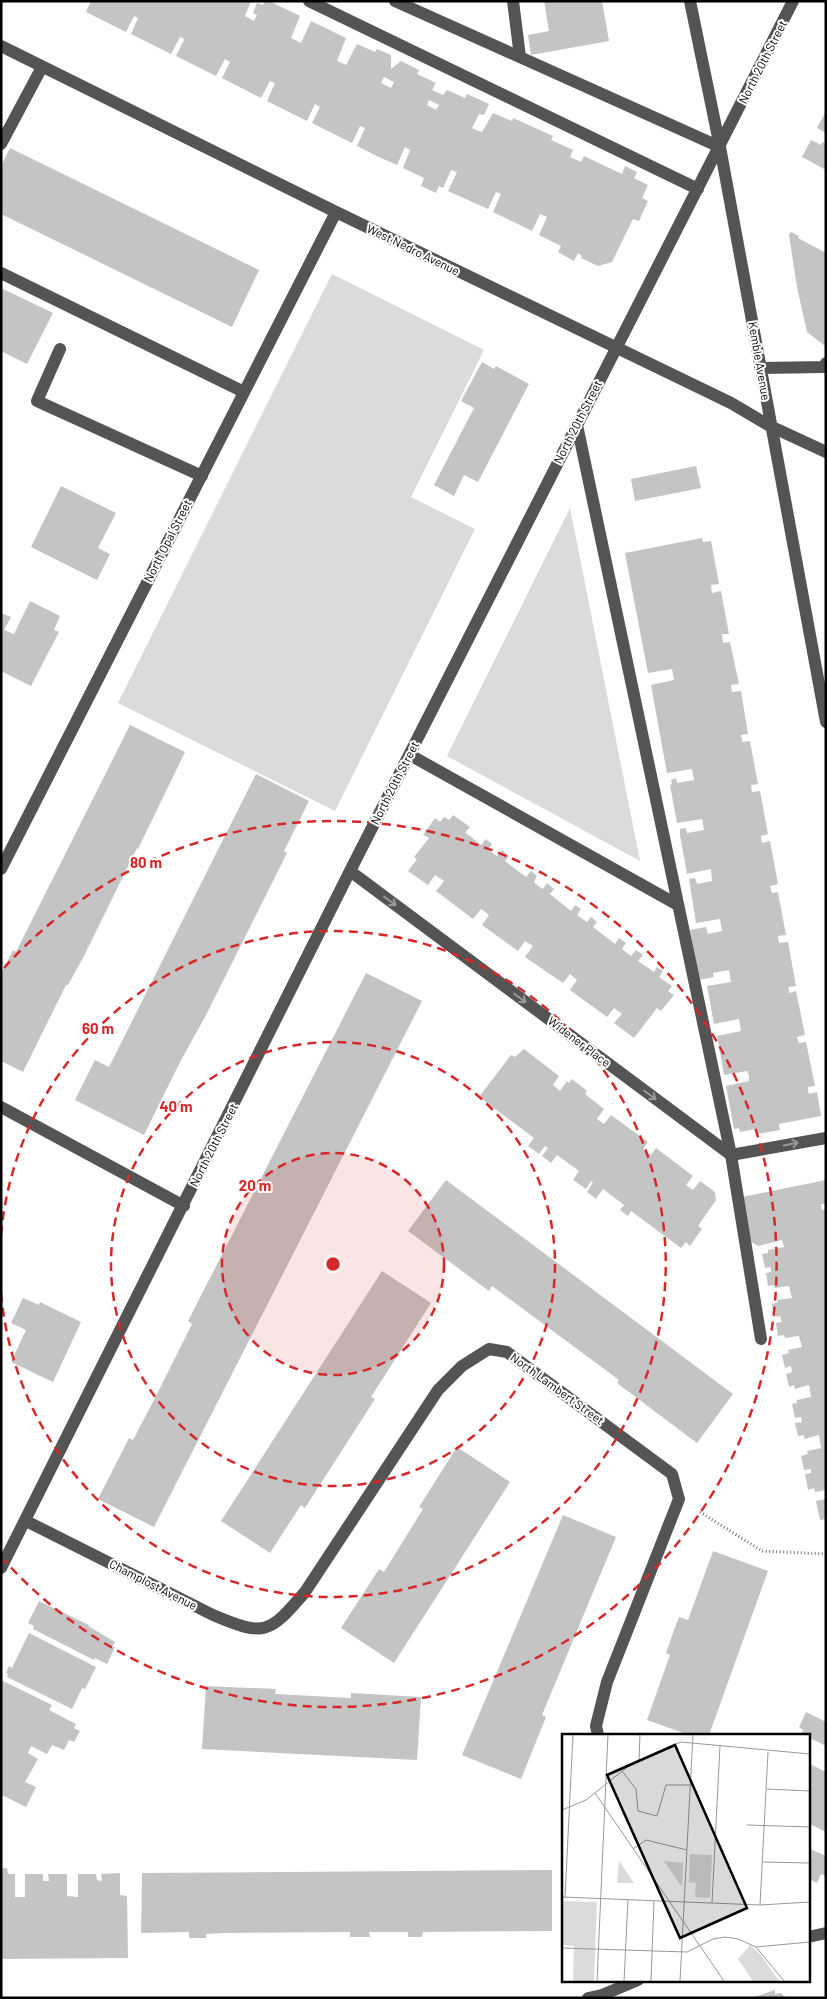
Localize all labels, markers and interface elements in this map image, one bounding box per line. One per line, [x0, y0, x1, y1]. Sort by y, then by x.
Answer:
street label: North 20th Street [735, 18, 789, 106]
street label: West Nedro Avenue [365, 221, 462, 278]
street label: Kemble Avenue [746, 320, 774, 401]
street label: North 20th Street [550, 378, 604, 466]
street label: North Opal Street [140, 497, 194, 584]
street label: North 20th Street [367, 739, 421, 827]
text: 80 m [130, 853, 162, 871]
one-way arrow [383, 895, 396, 906]
one-way arrow [513, 993, 527, 1003]
street label: Widener Place [546, 1013, 614, 1069]
text: 60 m [82, 1019, 114, 1037]
one-way arrow [643, 1090, 657, 1100]
text: 40 m [159, 1097, 193, 1115]
street label: North 20th Street [186, 1101, 240, 1189]
one-way arrow [783, 1139, 799, 1148]
text: 20 m [239, 1176, 271, 1194]
centre of rings [324, 1255, 342, 1273]
street label: North Lambert Street [508, 1350, 607, 1427]
street label: Champlost Avenue [107, 1556, 200, 1612]
inset map [562, 1734, 810, 1982]

